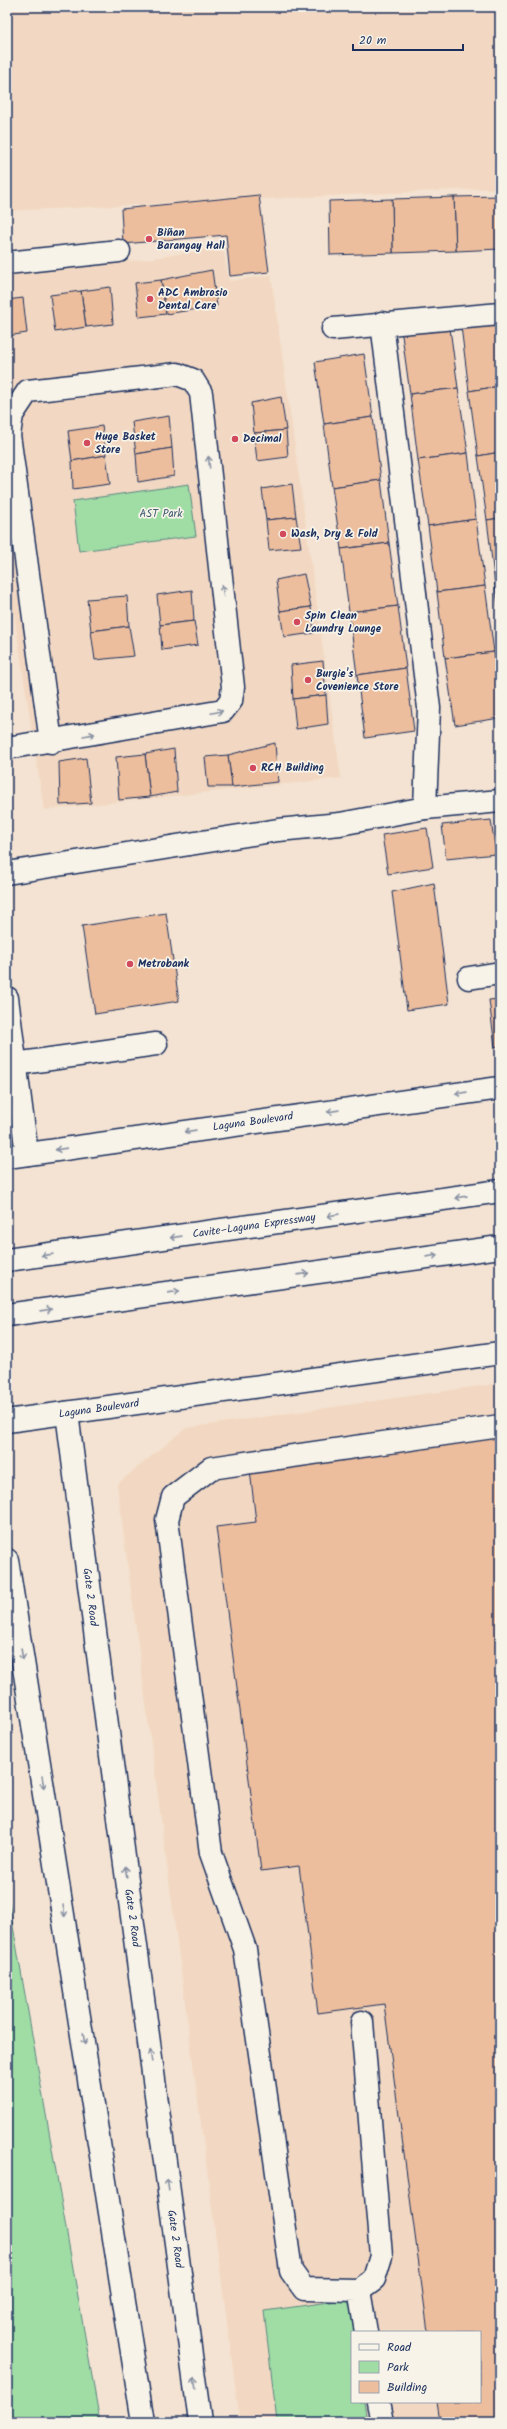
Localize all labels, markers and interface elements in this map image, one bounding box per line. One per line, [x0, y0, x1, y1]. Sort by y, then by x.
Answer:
scale bar [353, 26, 463, 52]
text: 20 m [359, 31, 387, 50]
place label: Biñan Barangay Hall [157, 224, 225, 255]
marker: Biñan Barangay Hall [144, 234, 154, 244]
place label: ADC Ambrosio Dental Care [158, 284, 227, 315]
marker: ADC Ambrosio Dental Care [145, 294, 155, 304]
place label: Huge Basket Store [95, 428, 157, 459]
place label: Decimal [243, 430, 282, 448]
marker: Decimal [230, 434, 240, 444]
marker: Huge Basket Store [82, 438, 92, 448]
one-way arrow [205, 456, 212, 469]
park label: AST Park [140, 505, 183, 523]
place label: Wash, Dry & Fold [291, 525, 379, 543]
marker: Wash, Dry & Fold [278, 529, 288, 539]
one-way arrow [219, 585, 226, 598]
place label: Spin Clean Laundry Lounge [305, 607, 382, 638]
marker: Spin Clean Laundry Lounge [292, 617, 302, 627]
place label: Burgie's Covenience Store [316, 665, 399, 696]
marker: Burgie's Covenience Store [303, 675, 313, 685]
one-way arrow [210, 708, 223, 716]
one-way arrow [82, 731, 95, 739]
place label: RCH Building [261, 759, 324, 777]
marker: RCH Building [248, 763, 258, 773]
place label: Metrobank [138, 955, 190, 973]
marker: Metrobank [125, 959, 135, 969]
one-way arrow [455, 1089, 468, 1097]
street label: Laguna Boulevard [212, 1107, 295, 1137]
one-way arrow [327, 1107, 340, 1115]
one-way arrow [184, 1127, 197, 1135]
one-way arrow [55, 1145, 68, 1153]
one-way arrow [455, 1193, 468, 1201]
street label: Cavite–Laguna Expressway [191, 1208, 318, 1244]
one-way arrow [327, 1211, 340, 1219]
one-way arrow [170, 1233, 183, 1241]
one-way arrow [41, 1251, 54, 1259]
one-way arrow [425, 1252, 438, 1260]
one-way arrow [296, 1270, 309, 1278]
one-way arrow [167, 1288, 180, 1296]
one-way arrow [39, 1306, 52, 1314]
street label: Laguna Boulevard [58, 1394, 141, 1424]
street label: Gate 2 Road [78, 1567, 103, 1628]
one-way arrow [18, 1647, 26, 1660]
one-way arrow [39, 1776, 47, 1789]
one-way arrow [122, 1866, 130, 1879]
street label: Gate 2 Road [119, 1888, 145, 1949]
one-way arrow [60, 1904, 68, 1917]
one-way arrow [80, 2032, 88, 2045]
one-way arrow [147, 2050, 155, 2063]
one-way arrow [164, 2179, 172, 2192]
street label: Gate 2 Road [162, 2209, 188, 2270]
legend [351, 2331, 481, 2403]
text: Road [387, 2338, 412, 2357]
text: Park [387, 2358, 409, 2377]
one-way arrow [191, 2377, 199, 2390]
text: Building [387, 2378, 427, 2397]

